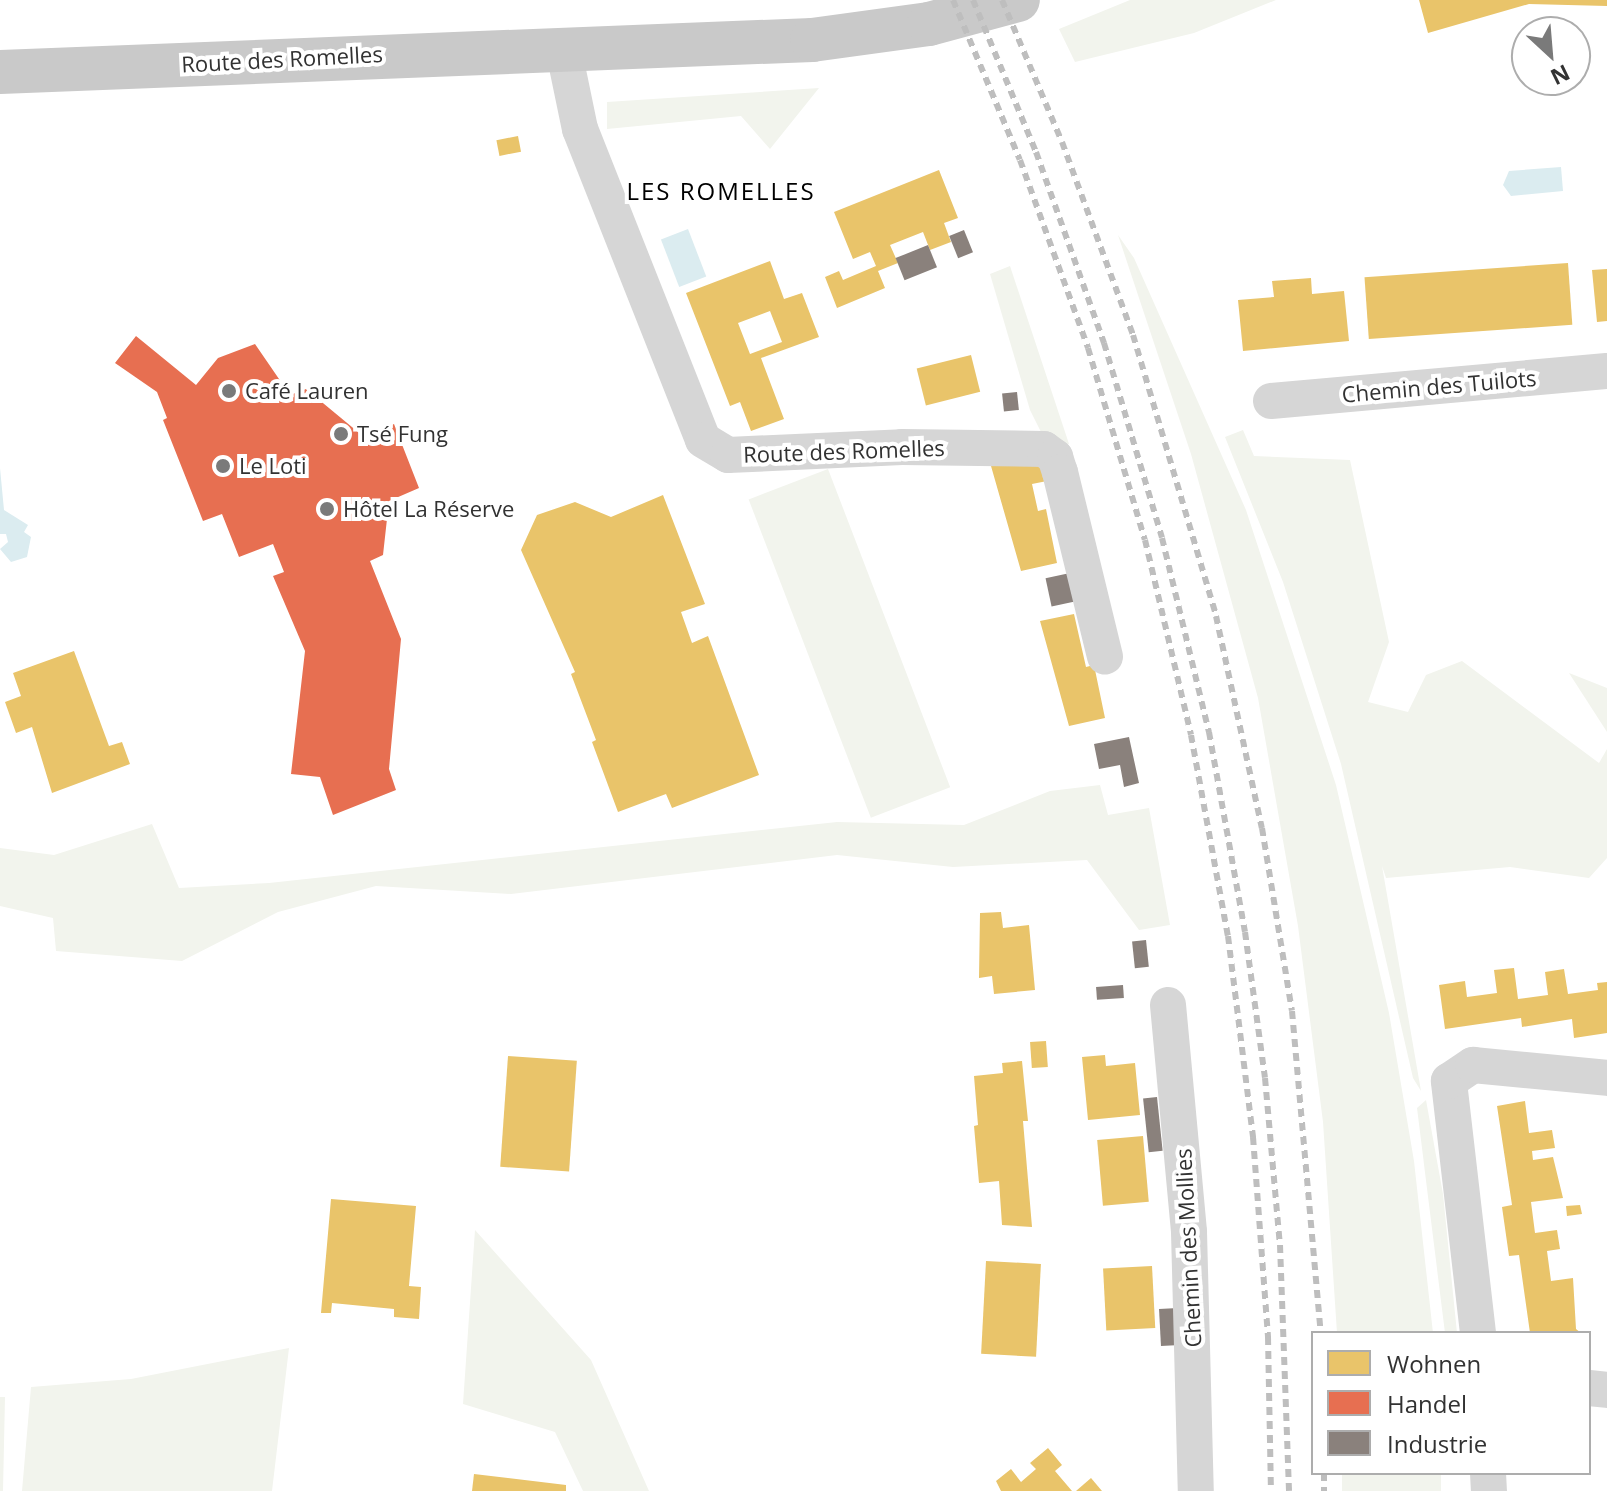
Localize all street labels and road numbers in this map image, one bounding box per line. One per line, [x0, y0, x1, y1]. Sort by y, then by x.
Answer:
street label: Route des Romelles [181, 41, 383, 77]
street label: Chemin des Tuilots [1341, 364, 1537, 408]
street label: Route des Romelles [743, 434, 945, 468]
street label: Chemin des Mollies [1170, 1148, 1206, 1348]

